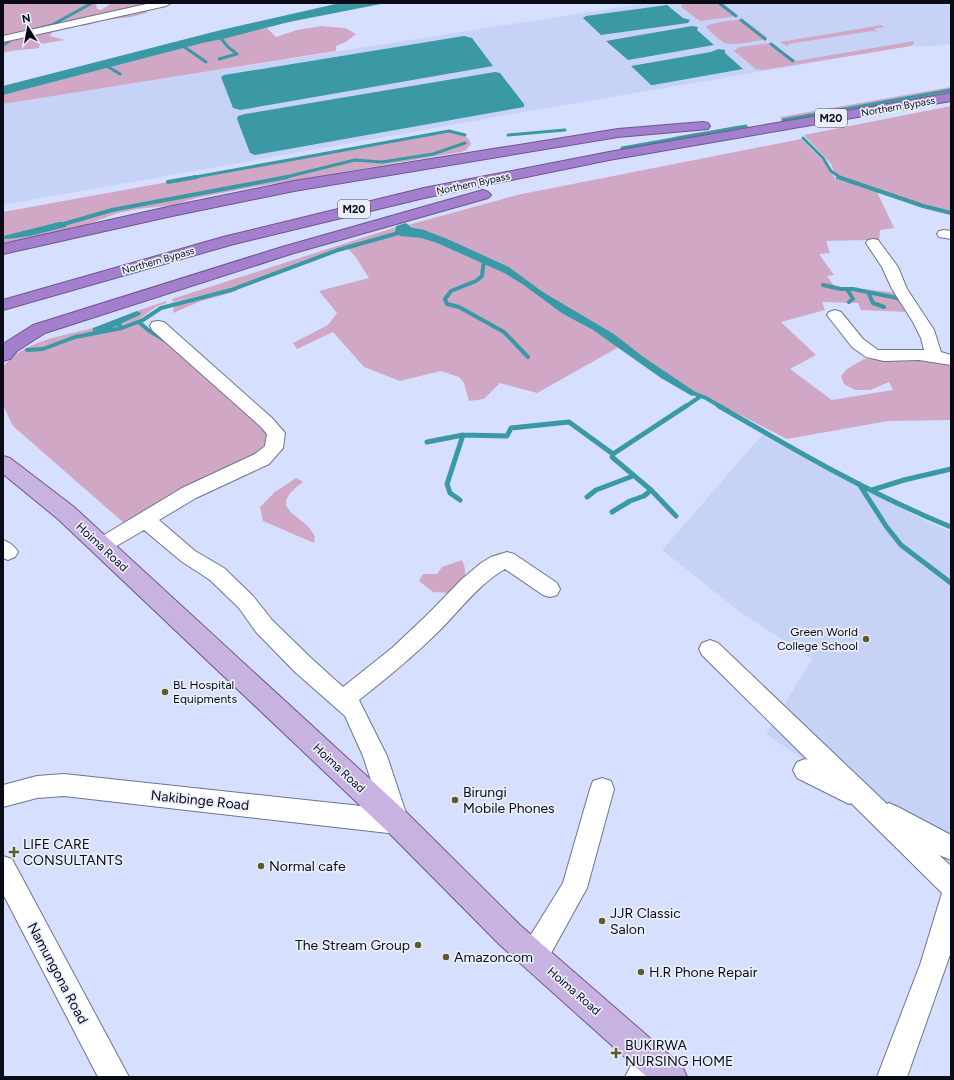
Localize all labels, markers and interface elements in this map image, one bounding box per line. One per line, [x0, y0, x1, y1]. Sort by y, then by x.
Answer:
north arrow [8, 8, 48, 48]
text: N [21, 11, 32, 26]
street label: Northern Bypass [860, 94, 936, 119]
road number: M20 [815, 109, 847, 127]
street label: Northern Bypass [435, 169, 511, 198]
road number: M20 [338, 200, 370, 218]
street label: Northern Bypass [120, 244, 196, 277]
street label: Hoima Road [73, 519, 131, 575]
place label: Green World College School [777, 625, 858, 653]
marker: Green World College School [861, 634, 871, 644]
place label: BL Hospital Equipments [173, 678, 238, 706]
marker: BL Hospital Equipments [160, 687, 170, 697]
street label: Hoima Road [310, 740, 368, 796]
place label: Birungi Mobile Phones [463, 784, 555, 817]
street label: Nakibinge Road [150, 787, 250, 814]
marker: Birungi Mobile Phones [450, 795, 460, 805]
place label: LIFE CARE CONSULTANTS [23, 836, 123, 869]
marker: LIFE CARE CONSULTANTS [8, 846, 20, 858]
place label: Normal cafe [269, 858, 346, 875]
marker: Normal cafe [256, 861, 266, 871]
place label: JJR Classic Salon [610, 905, 681, 938]
marker: JJR Classic Salon [597, 916, 607, 926]
street label: Namungona Road [24, 920, 91, 1027]
place label: The Stream Group [295, 937, 410, 954]
marker: The Stream Group [413, 940, 423, 950]
place label: Amazoncom [454, 949, 533, 966]
marker: Amazoncom [441, 952, 451, 962]
street label: Hoima Road [545, 964, 603, 1018]
place label: H.R Phone Repair [649, 964, 758, 981]
marker: H.R Phone Repair [636, 967, 646, 977]
place label: BUKIRWA NURSING HOME [625, 1037, 733, 1070]
marker: BUKIRWA NURSING HOME [610, 1047, 622, 1059]

